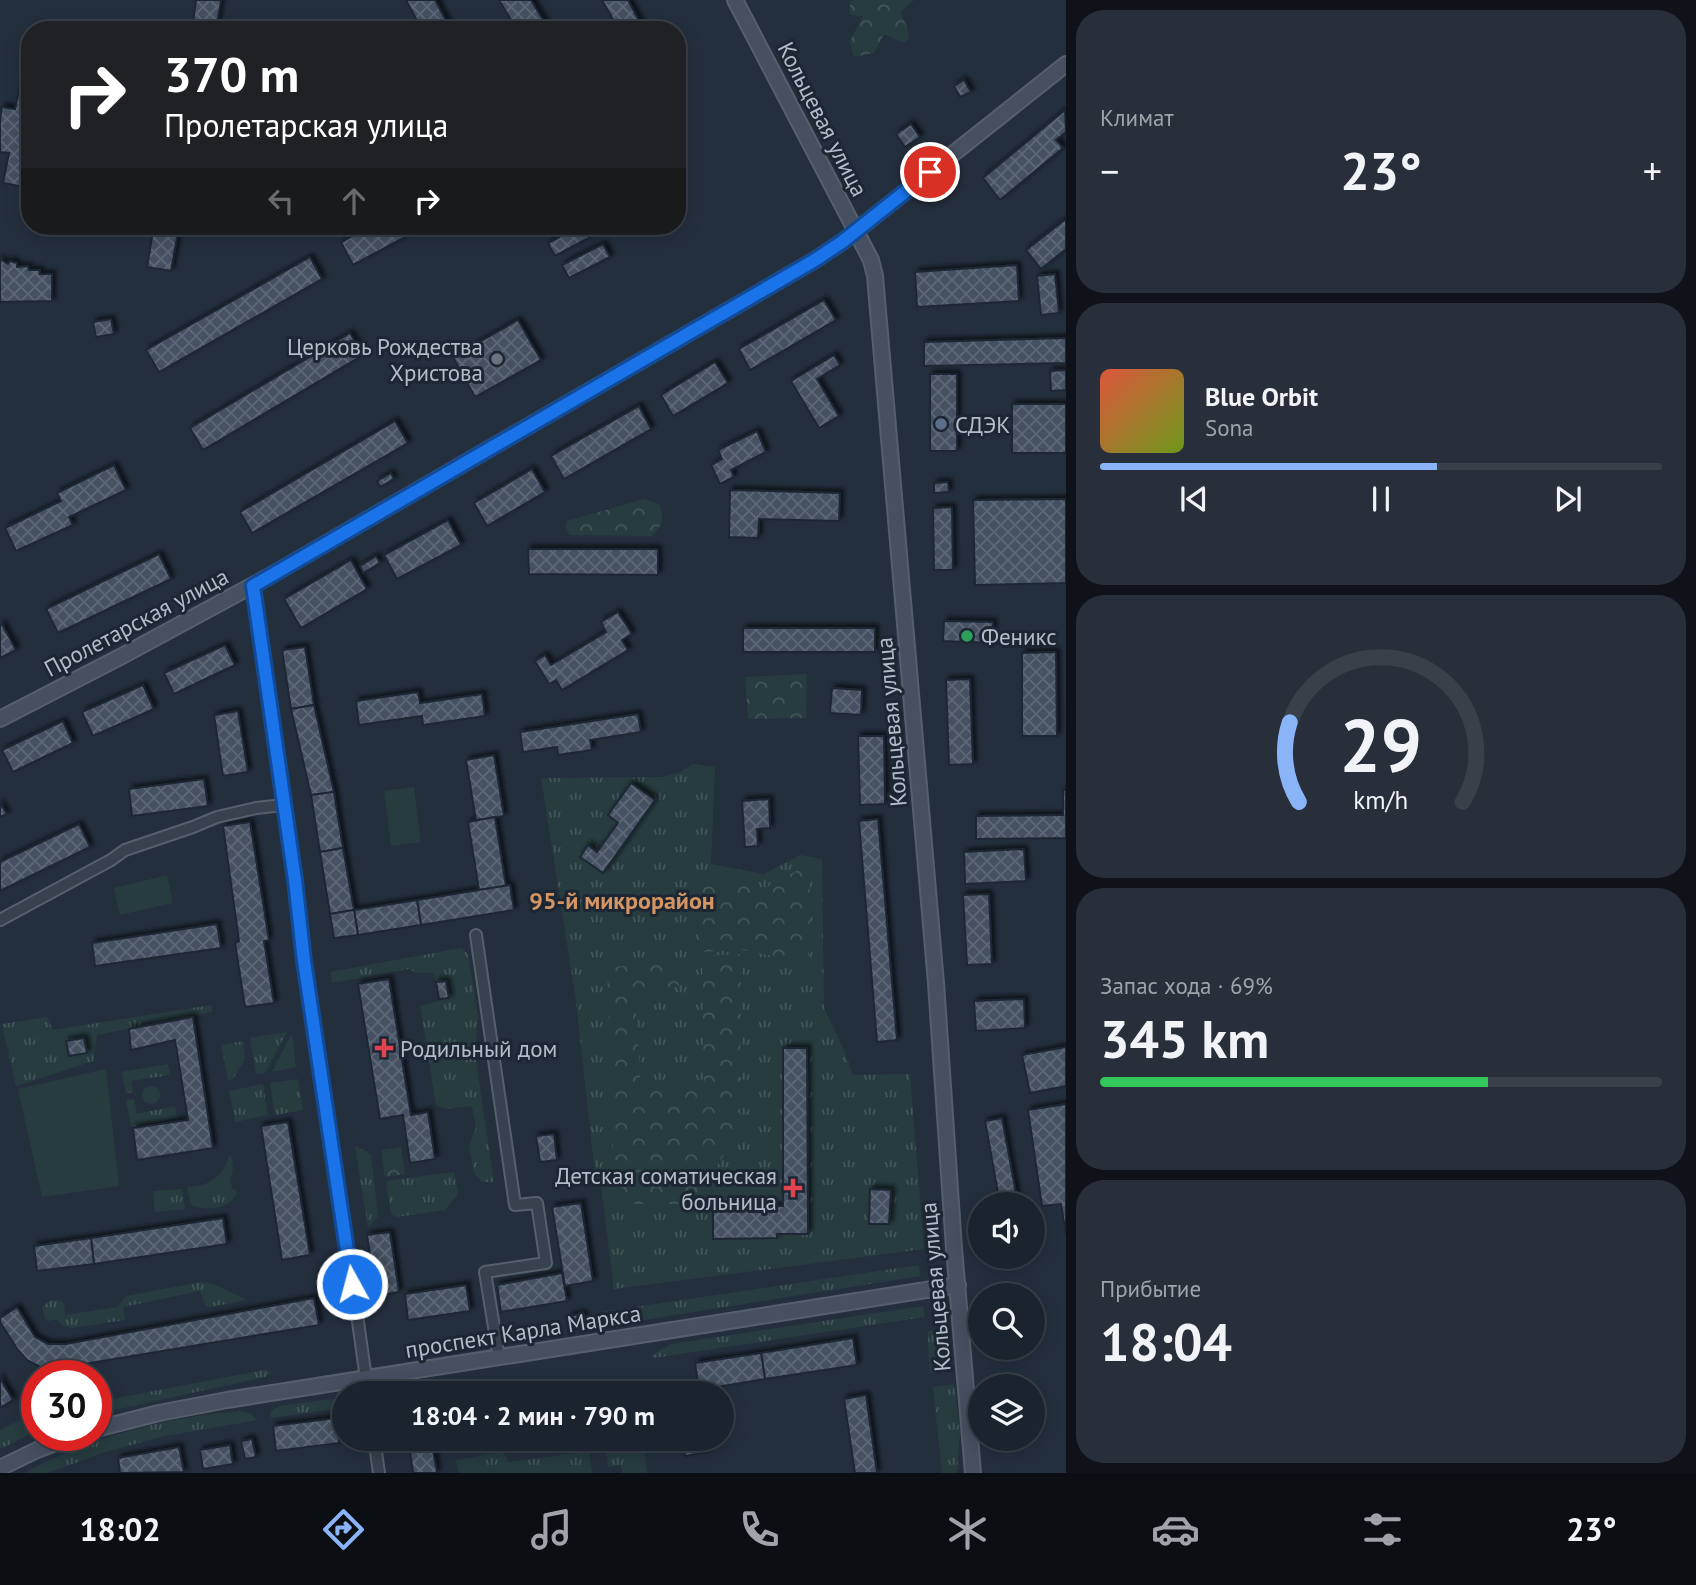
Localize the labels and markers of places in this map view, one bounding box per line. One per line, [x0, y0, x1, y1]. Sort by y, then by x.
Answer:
pin [900, 142, 960, 202]
place label: Церковь Рождества Христова [287, 332, 483, 387]
marker: Церковь Рождества Христова [489, 351, 505, 367]
place label: СДЭК [955, 410, 1010, 439]
marker: СДЭК [933, 416, 949, 432]
place label: Феникс [981, 622, 1057, 651]
marker: Феникс [959, 628, 975, 644]
place label: Родильный дом [400, 1034, 557, 1063]
marker: Родильный дом [374, 1038, 394, 1058]
place label: Детская соматическая больница [555, 1161, 777, 1216]
marker: Детская соматическая больница [783, 1178, 803, 1198]

